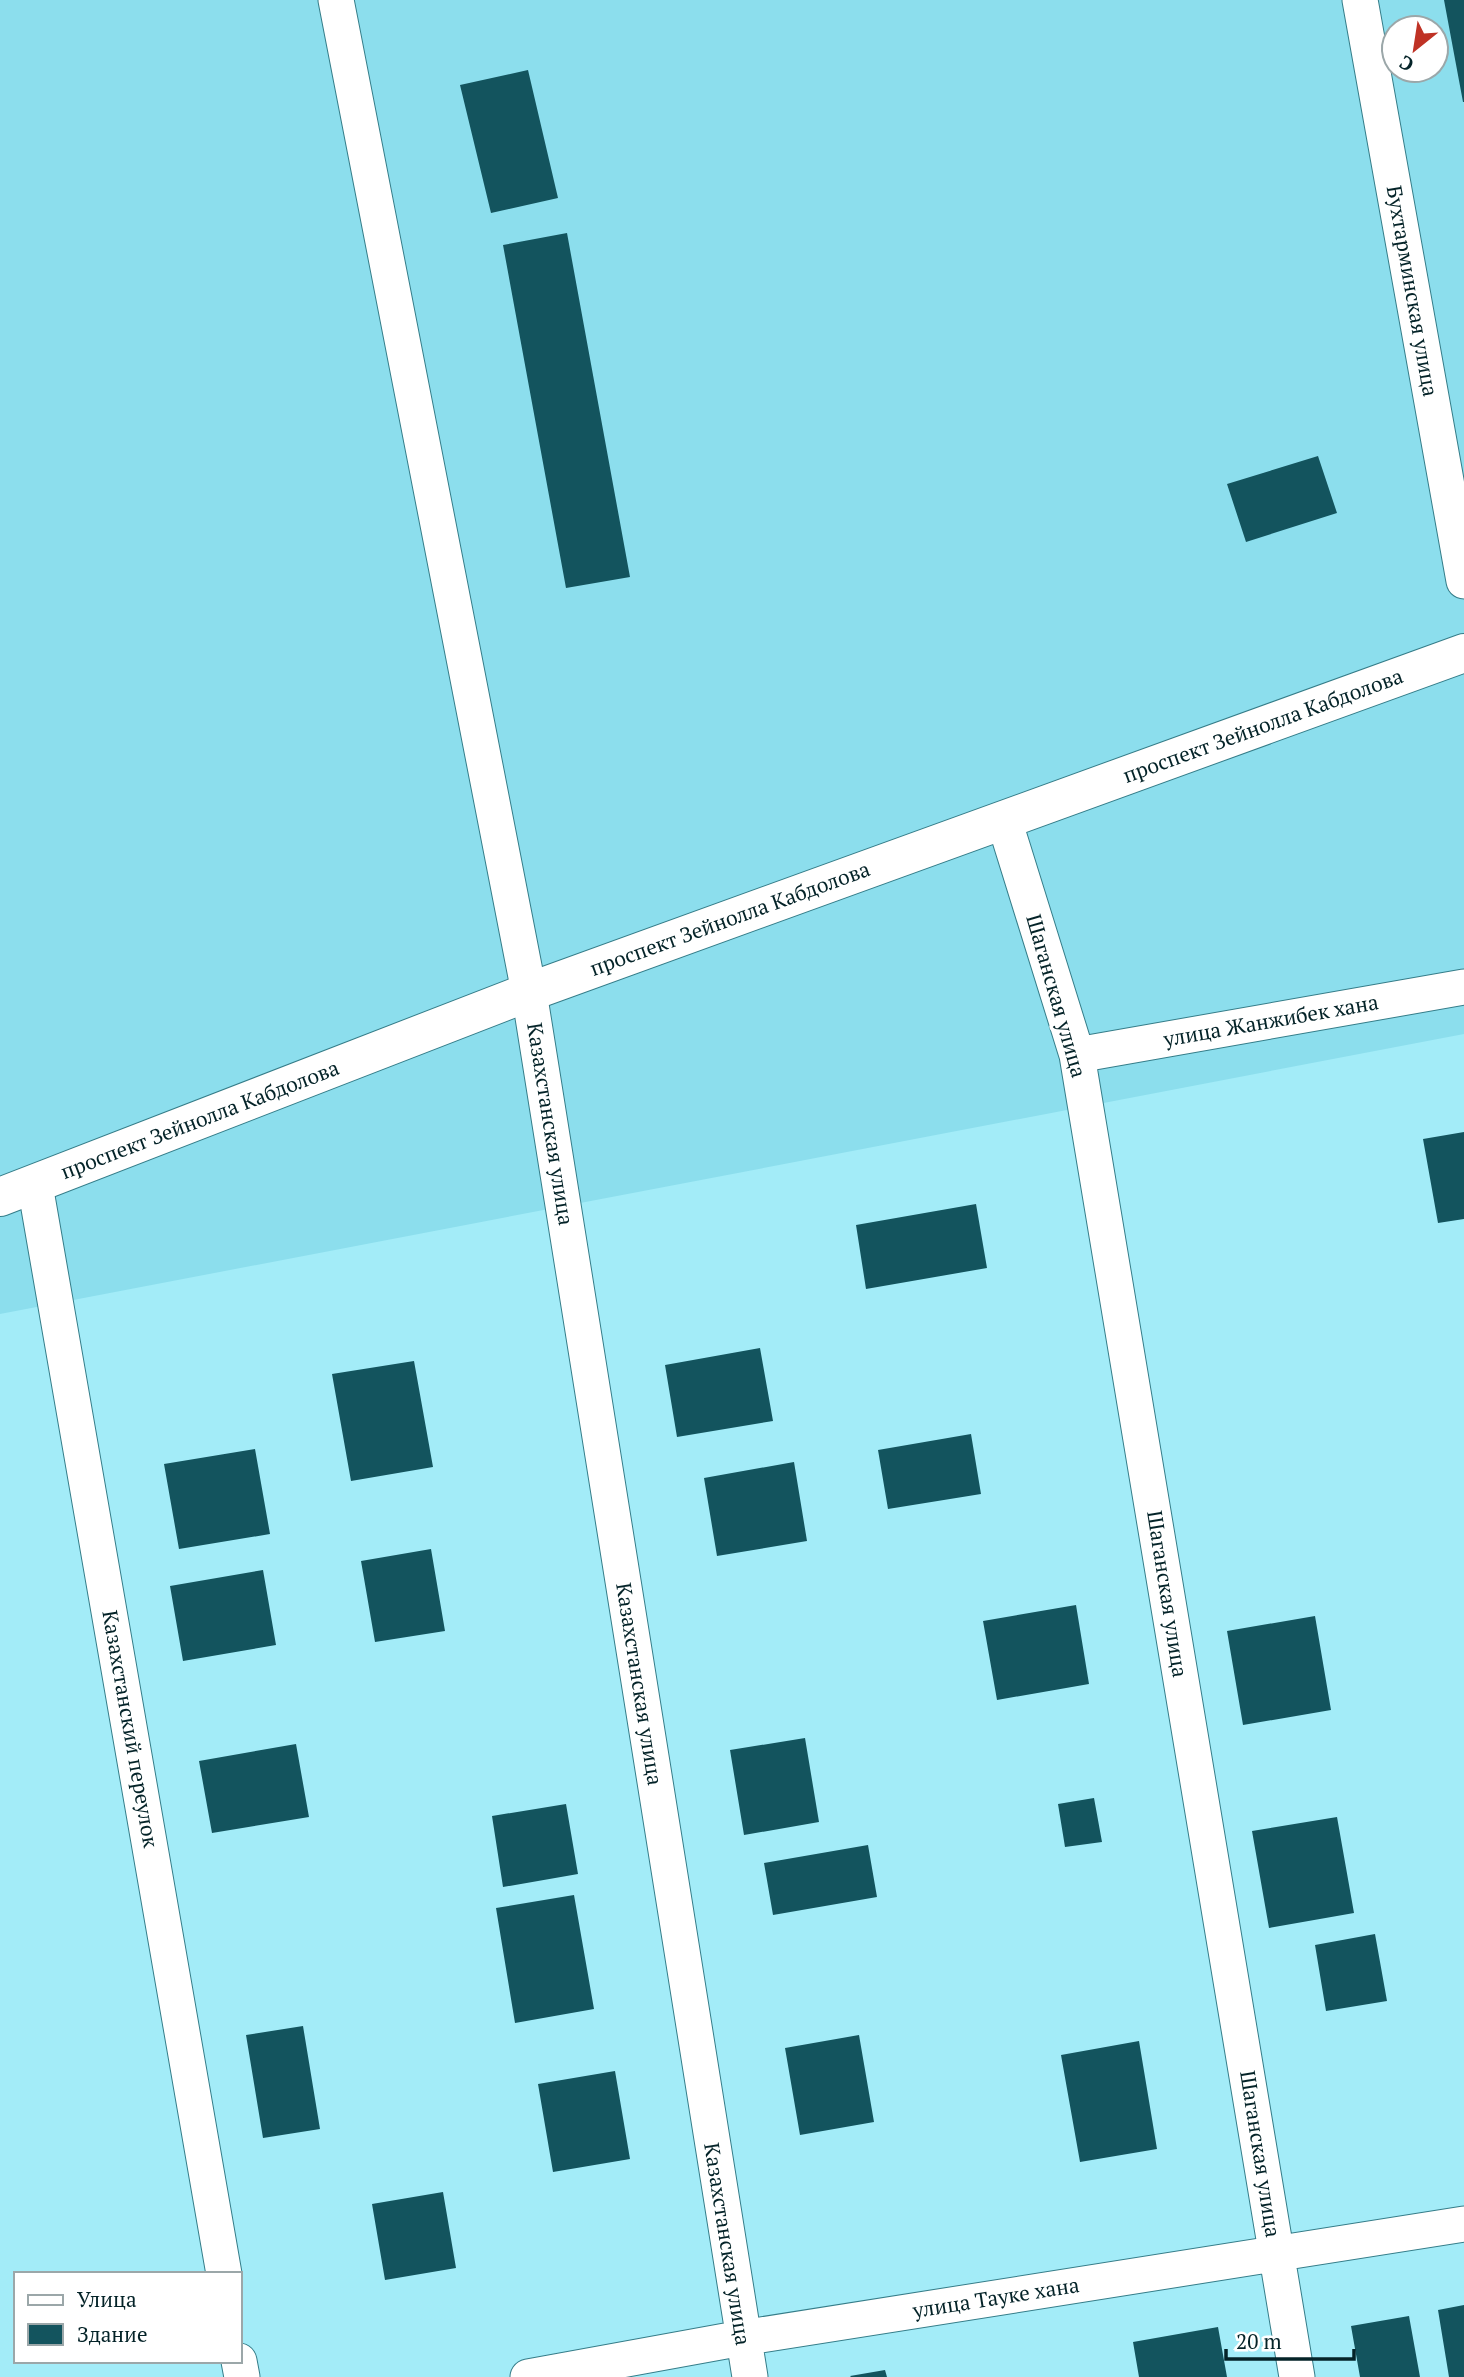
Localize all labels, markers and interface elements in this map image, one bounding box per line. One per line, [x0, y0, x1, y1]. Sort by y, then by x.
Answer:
north arrow [1380, 14, 1450, 84]
text: С [1395, 50, 1418, 78]
street label: Бухтарминская улица [1381, 183, 1445, 399]
street label: проспект Зейнолла Кабдолова [1119, 661, 1407, 789]
street label: проспект Зейнолла Кабдолова [586, 854, 874, 982]
street label: Шаганская улица [1020, 911, 1094, 1081]
street label: улица Жанжибек хана [1160, 987, 1381, 1053]
street label: Казахстанская улица [521, 1021, 581, 1227]
street label: проспект Зейнолла Кабдолова [56, 1053, 343, 1185]
street label: Шаганская улица [1141, 1508, 1195, 1680]
street label: Казахстанская улица [610, 1581, 670, 1787]
street label: Казахстанский переулок [96, 1608, 166, 1850]
street label: Шаганская улица [1234, 2068, 1288, 2240]
street label: Казахстанская улица [698, 2141, 758, 2347]
street label: улица Тауке хана [910, 2270, 1082, 2324]
legend [14, 2272, 242, 2363]
text: Улица [77, 2285, 137, 2313]
scale bar [1226, 2318, 1354, 2362]
text: Здание [77, 2320, 148, 2348]
text: 20 m [1236, 2327, 1282, 2355]

